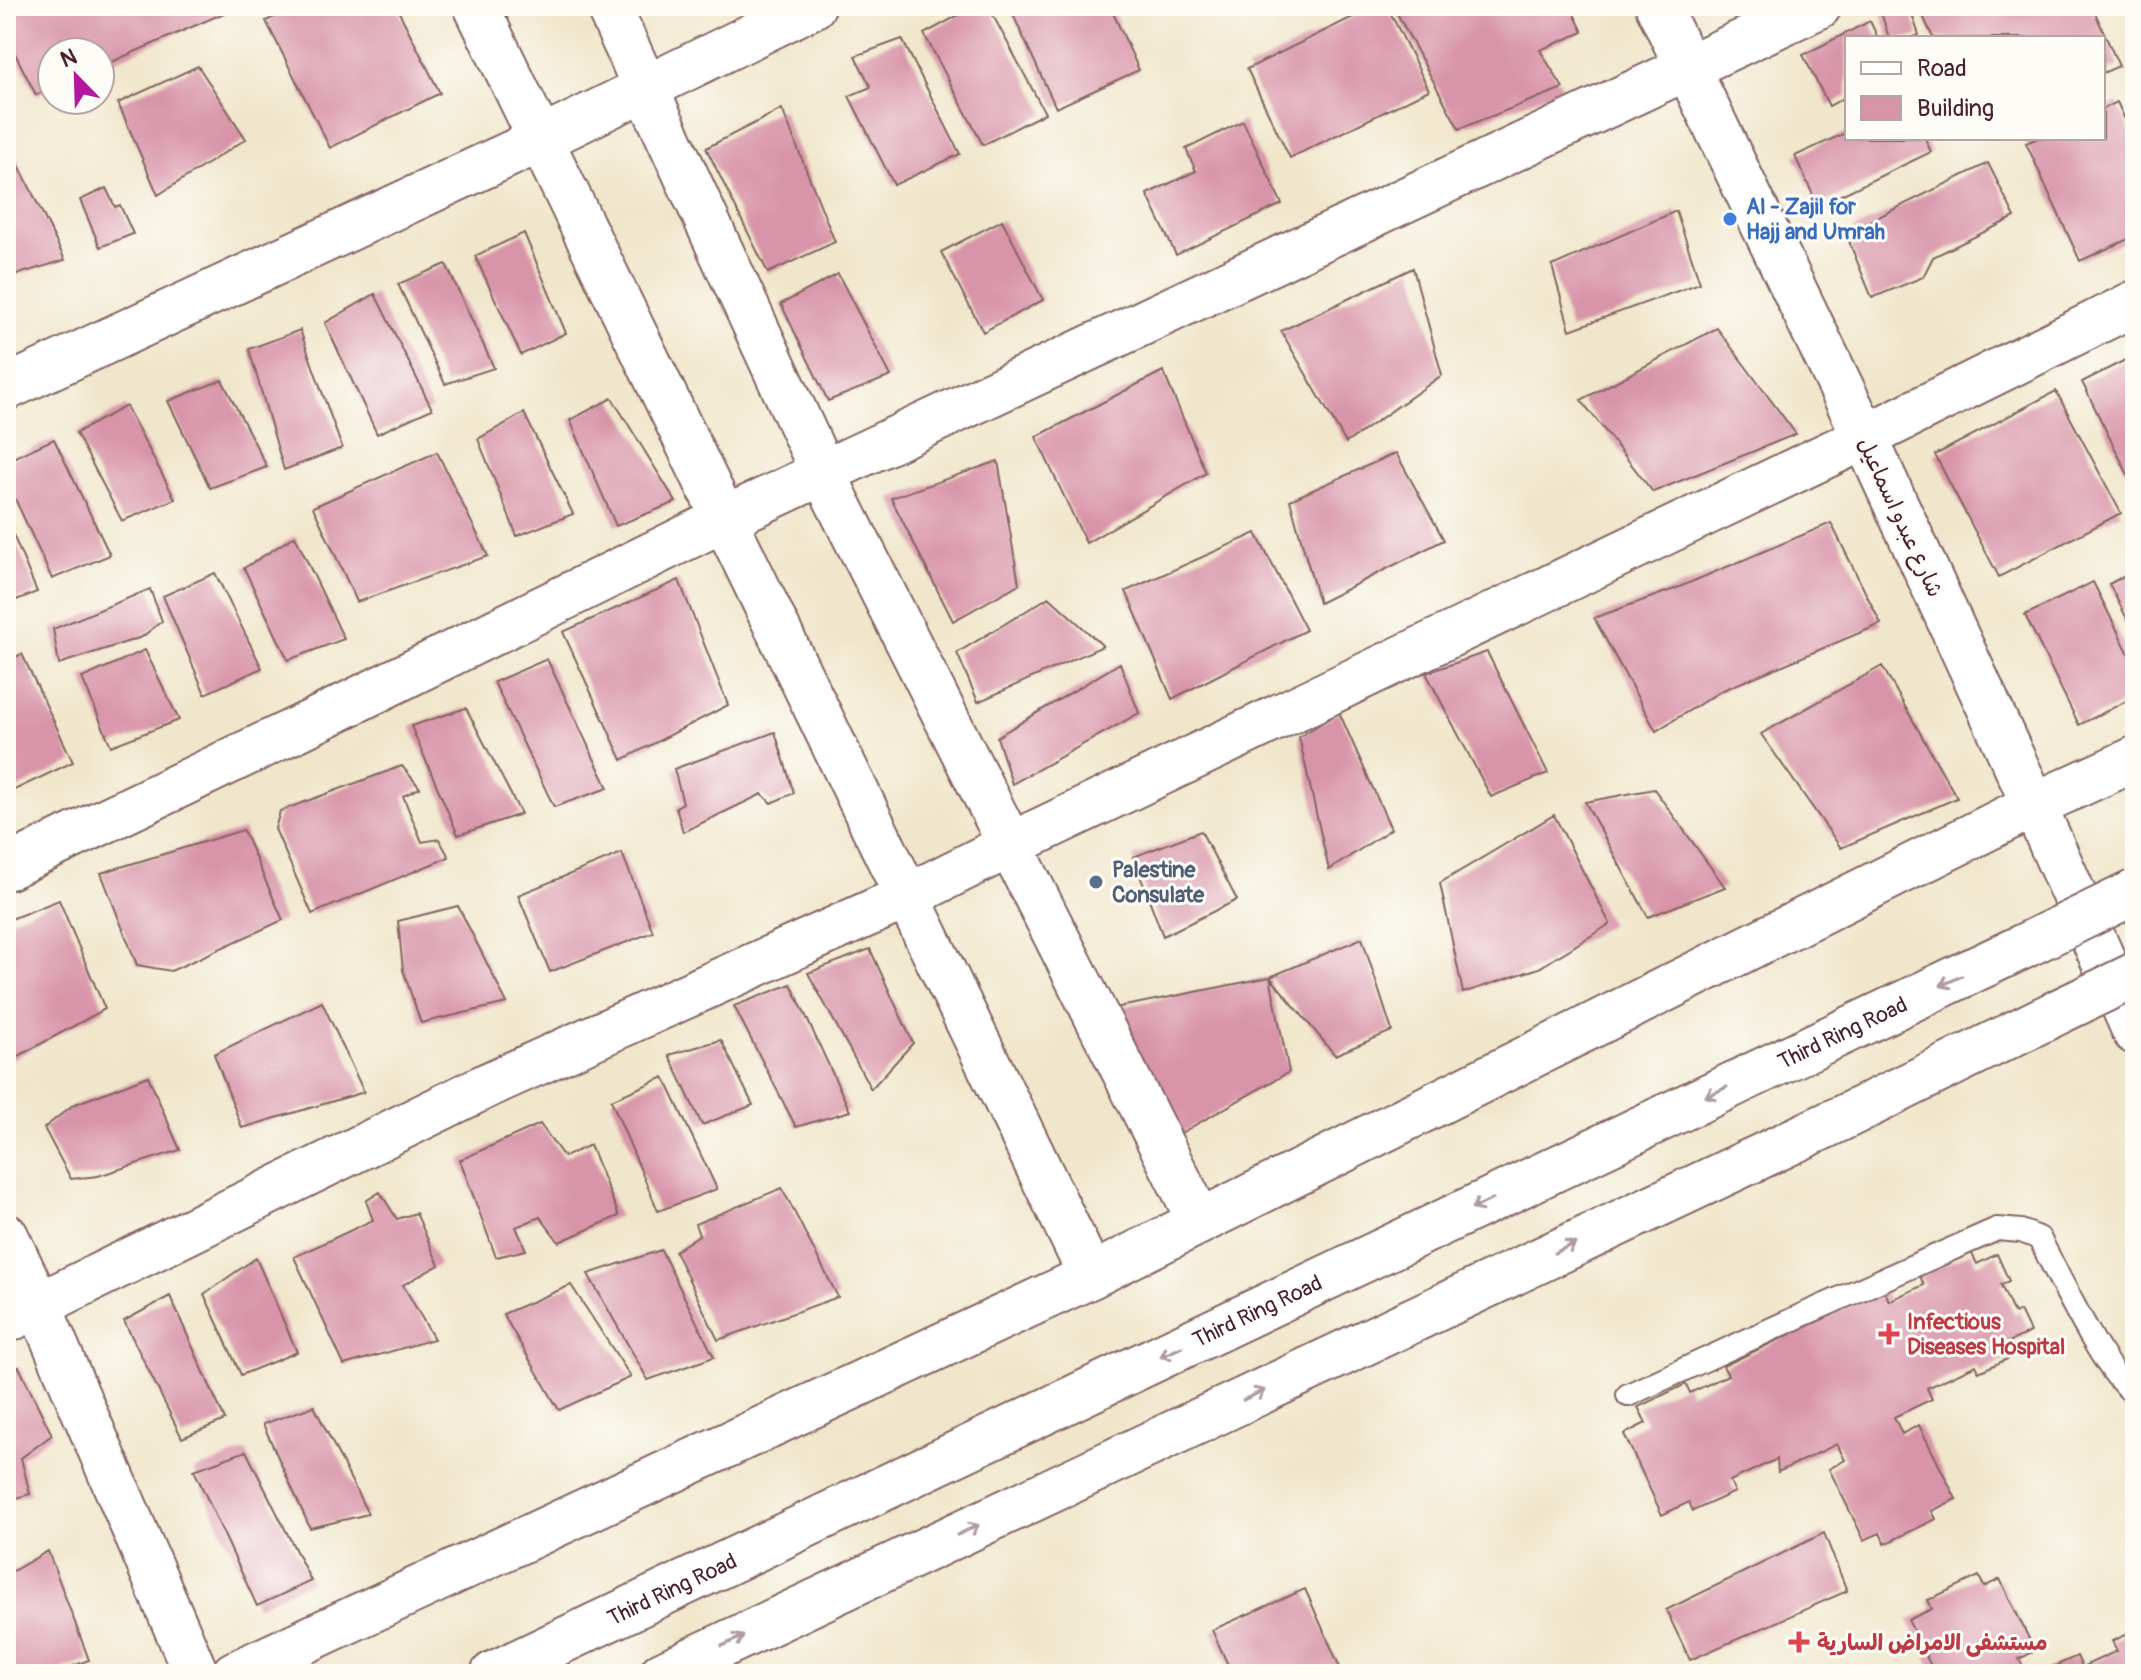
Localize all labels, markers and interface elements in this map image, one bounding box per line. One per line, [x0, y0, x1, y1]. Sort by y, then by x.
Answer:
north arrow [36, 36, 116, 116]
legend [1845, 36, 2105, 140]
text: N [56, 43, 81, 74]
text: Road [1917, 54, 1967, 83]
text: Building [1917, 94, 1994, 123]
place label: Al - Zajil for Hajj and Umrah [1746, 193, 1885, 246]
marker: Al - Zajil for Hajj and Umrah [1721, 210, 1739, 228]
street label: شارع عبدو اسماعيل [1850, 433, 1949, 602]
place label: Palestine Consulate [1112, 856, 1205, 909]
marker: Palestine Consulate [1087, 873, 1105, 891]
one-way arrow [1940, 974, 1964, 989]
street label: Third Ring Road [1773, 991, 1912, 1076]
one-way arrow [1705, 1085, 1729, 1100]
one-way arrow [1470, 1197, 1494, 1212]
one-way arrow [1552, 1240, 1576, 1255]
street label: Third Ring Road [1188, 1269, 1327, 1354]
place label: Infectious Diseases Hospital [1907, 1308, 2065, 1361]
marker: Infectious Diseases Hospital [1878, 1323, 1900, 1345]
one-way arrow [1159, 1345, 1183, 1360]
one-way arrow [1241, 1387, 1265, 1402]
one-way arrow [955, 1522, 979, 1537]
street label: Third Ring Road [603, 1547, 741, 1633]
place label: مستشفى الامراض السارية [1817, 1629, 2048, 1657]
marker: مستشفى الامراض السارية [1788, 1631, 1810, 1653]
one-way arrow [720, 1633, 744, 1648]

